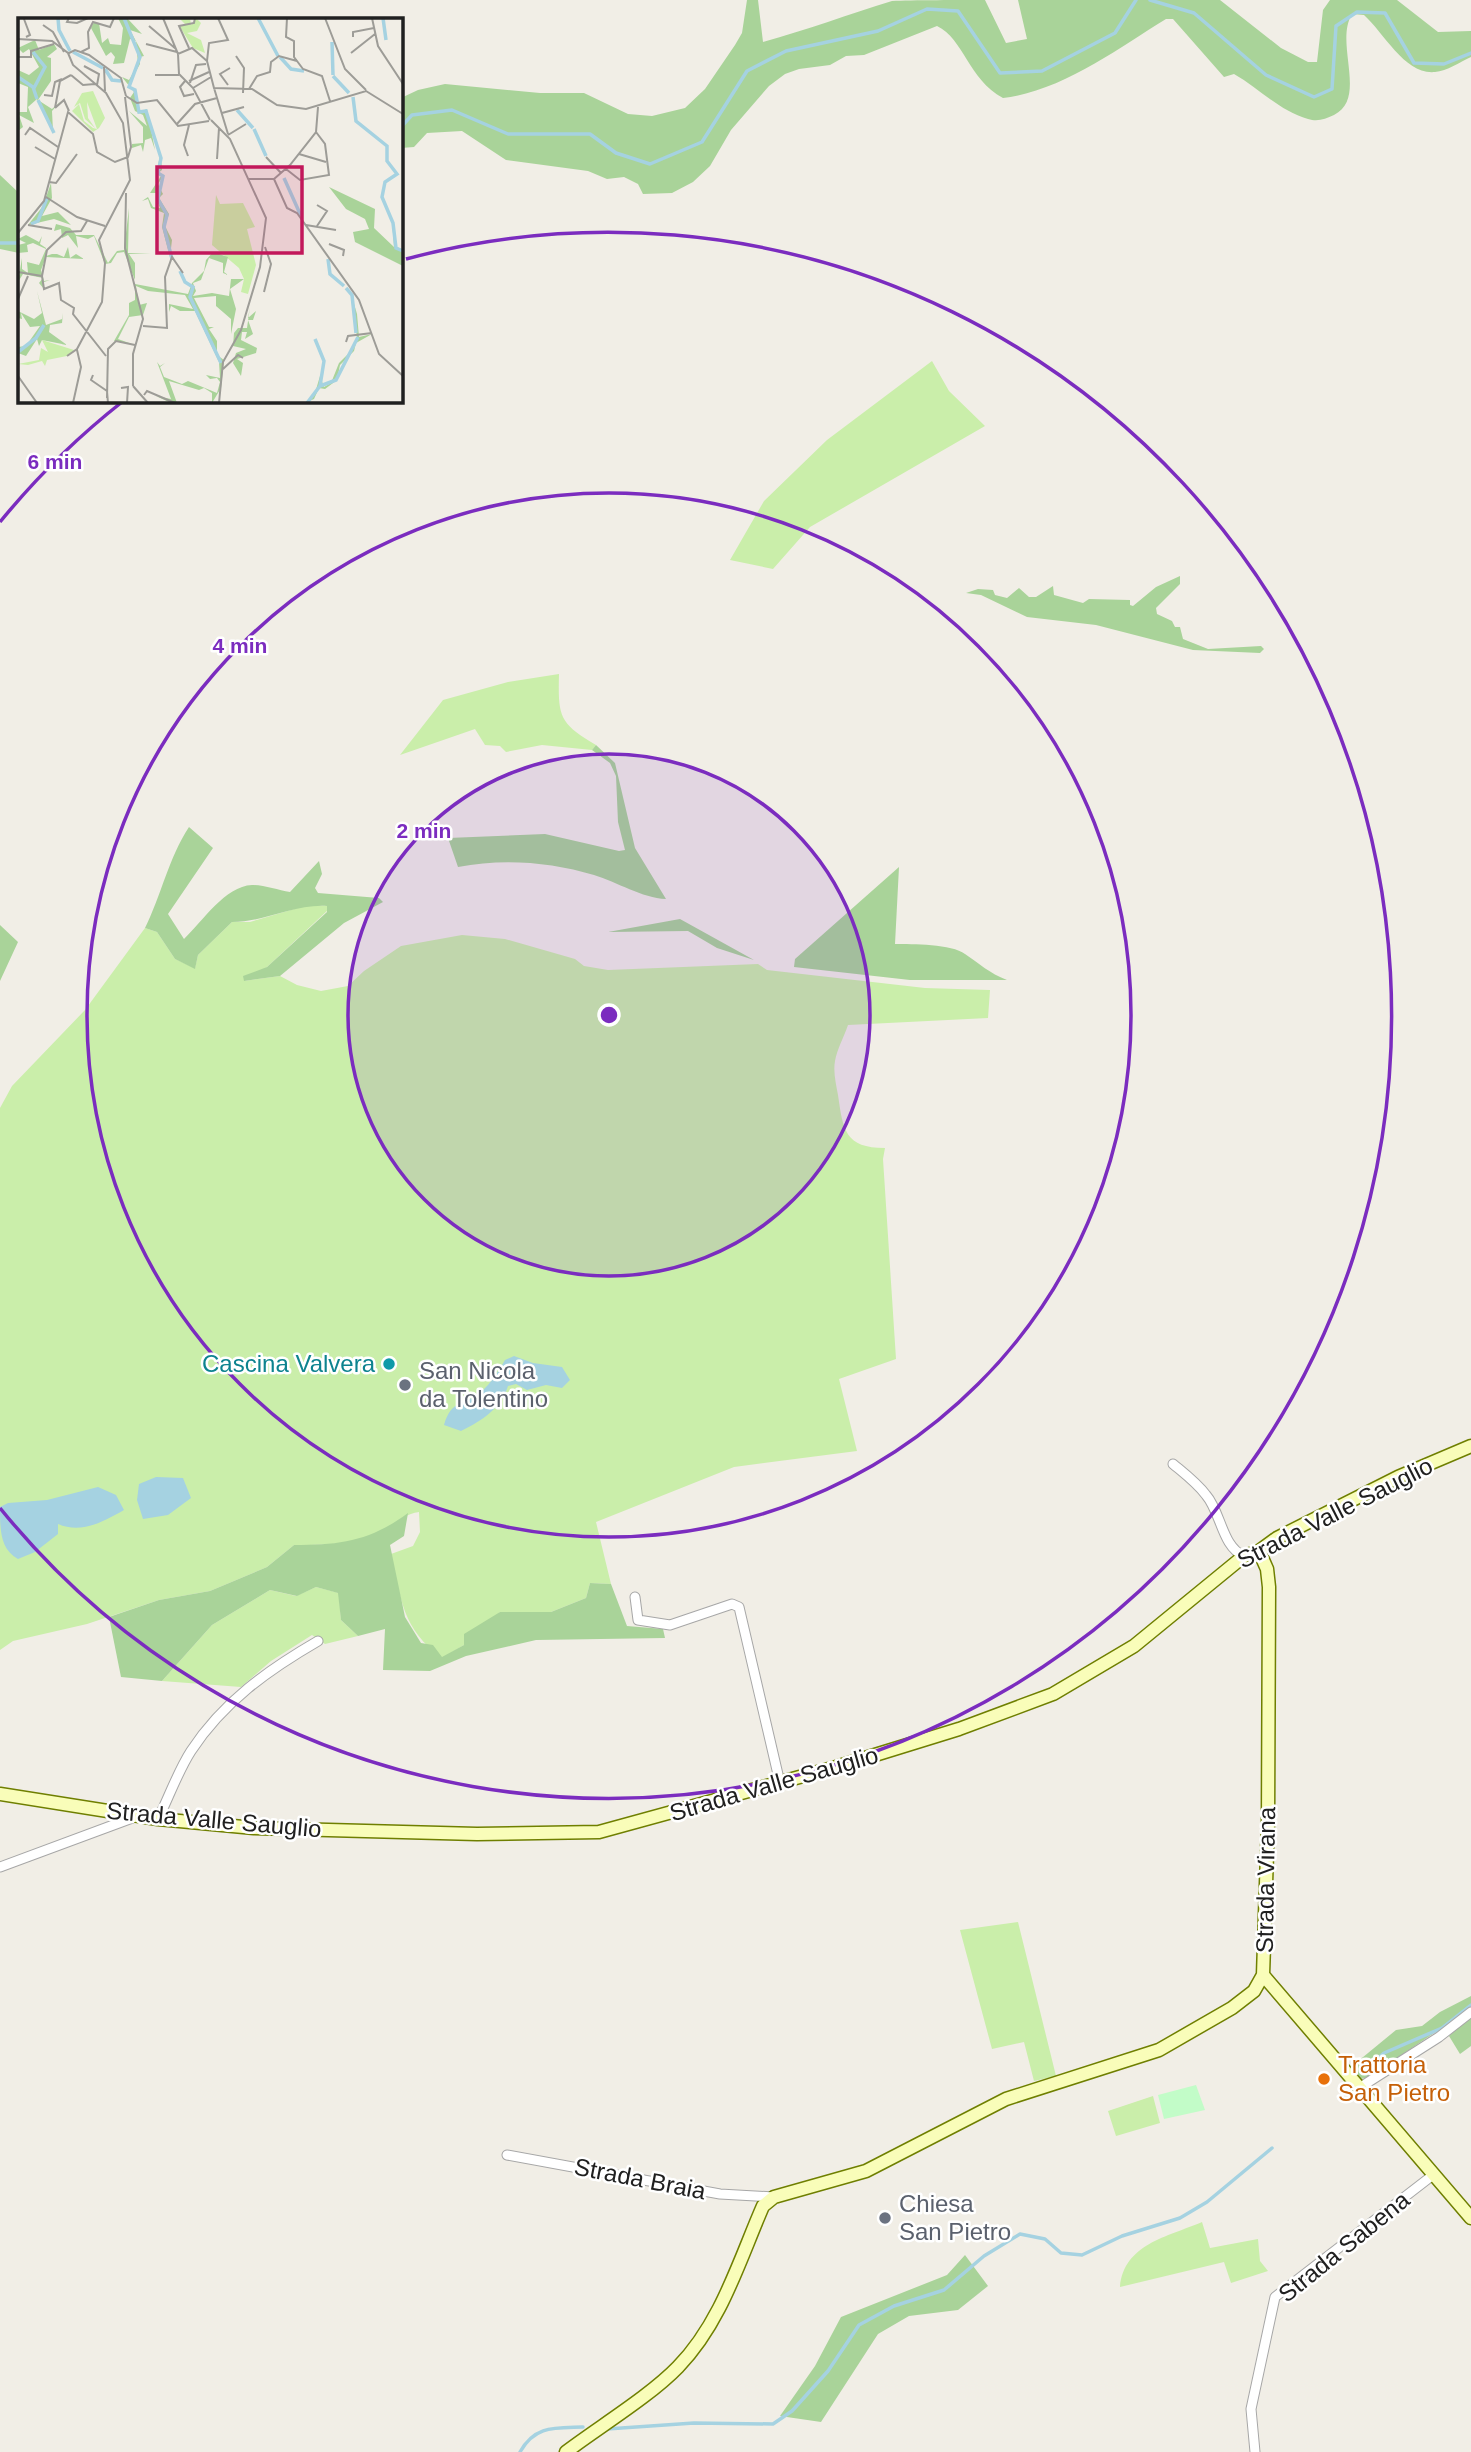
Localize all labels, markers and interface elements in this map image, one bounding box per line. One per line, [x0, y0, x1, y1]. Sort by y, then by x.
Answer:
inset map [18, 18, 402, 402]
text: 6 min [28, 450, 82, 473]
text: 4 min [213, 634, 267, 657]
text: 2 min [397, 819, 451, 842]
centre of rings [597, 1003, 621, 1027]
place label: Cascina Valvera [202, 1350, 376, 1377]
marker: Cascina Valvera [381, 1356, 397, 1372]
place label: San Nicola da Tolentino [419, 1357, 548, 1412]
marker: San Nicola da Tolentino [397, 1377, 413, 1393]
street label: Strada Valle Sauglio [1233, 1452, 1437, 1574]
street label: Strada Valle Sauglio [666, 1741, 881, 1826]
street label: Strada Valle Sauglio [105, 1797, 323, 1842]
street label: Strada Virana [1251, 1806, 1280, 1953]
place label: Trattoria San Pietro [1338, 2051, 1450, 2106]
marker: Trattoria San Pietro [1316, 2071, 1332, 2087]
street label: Strada Braia [572, 2153, 709, 2205]
street label: Strada Sabena [1273, 2185, 1415, 2307]
place label: Chiesa San Pietro [899, 2190, 1011, 2245]
marker: Chiesa San Pietro [877, 2210, 893, 2226]

